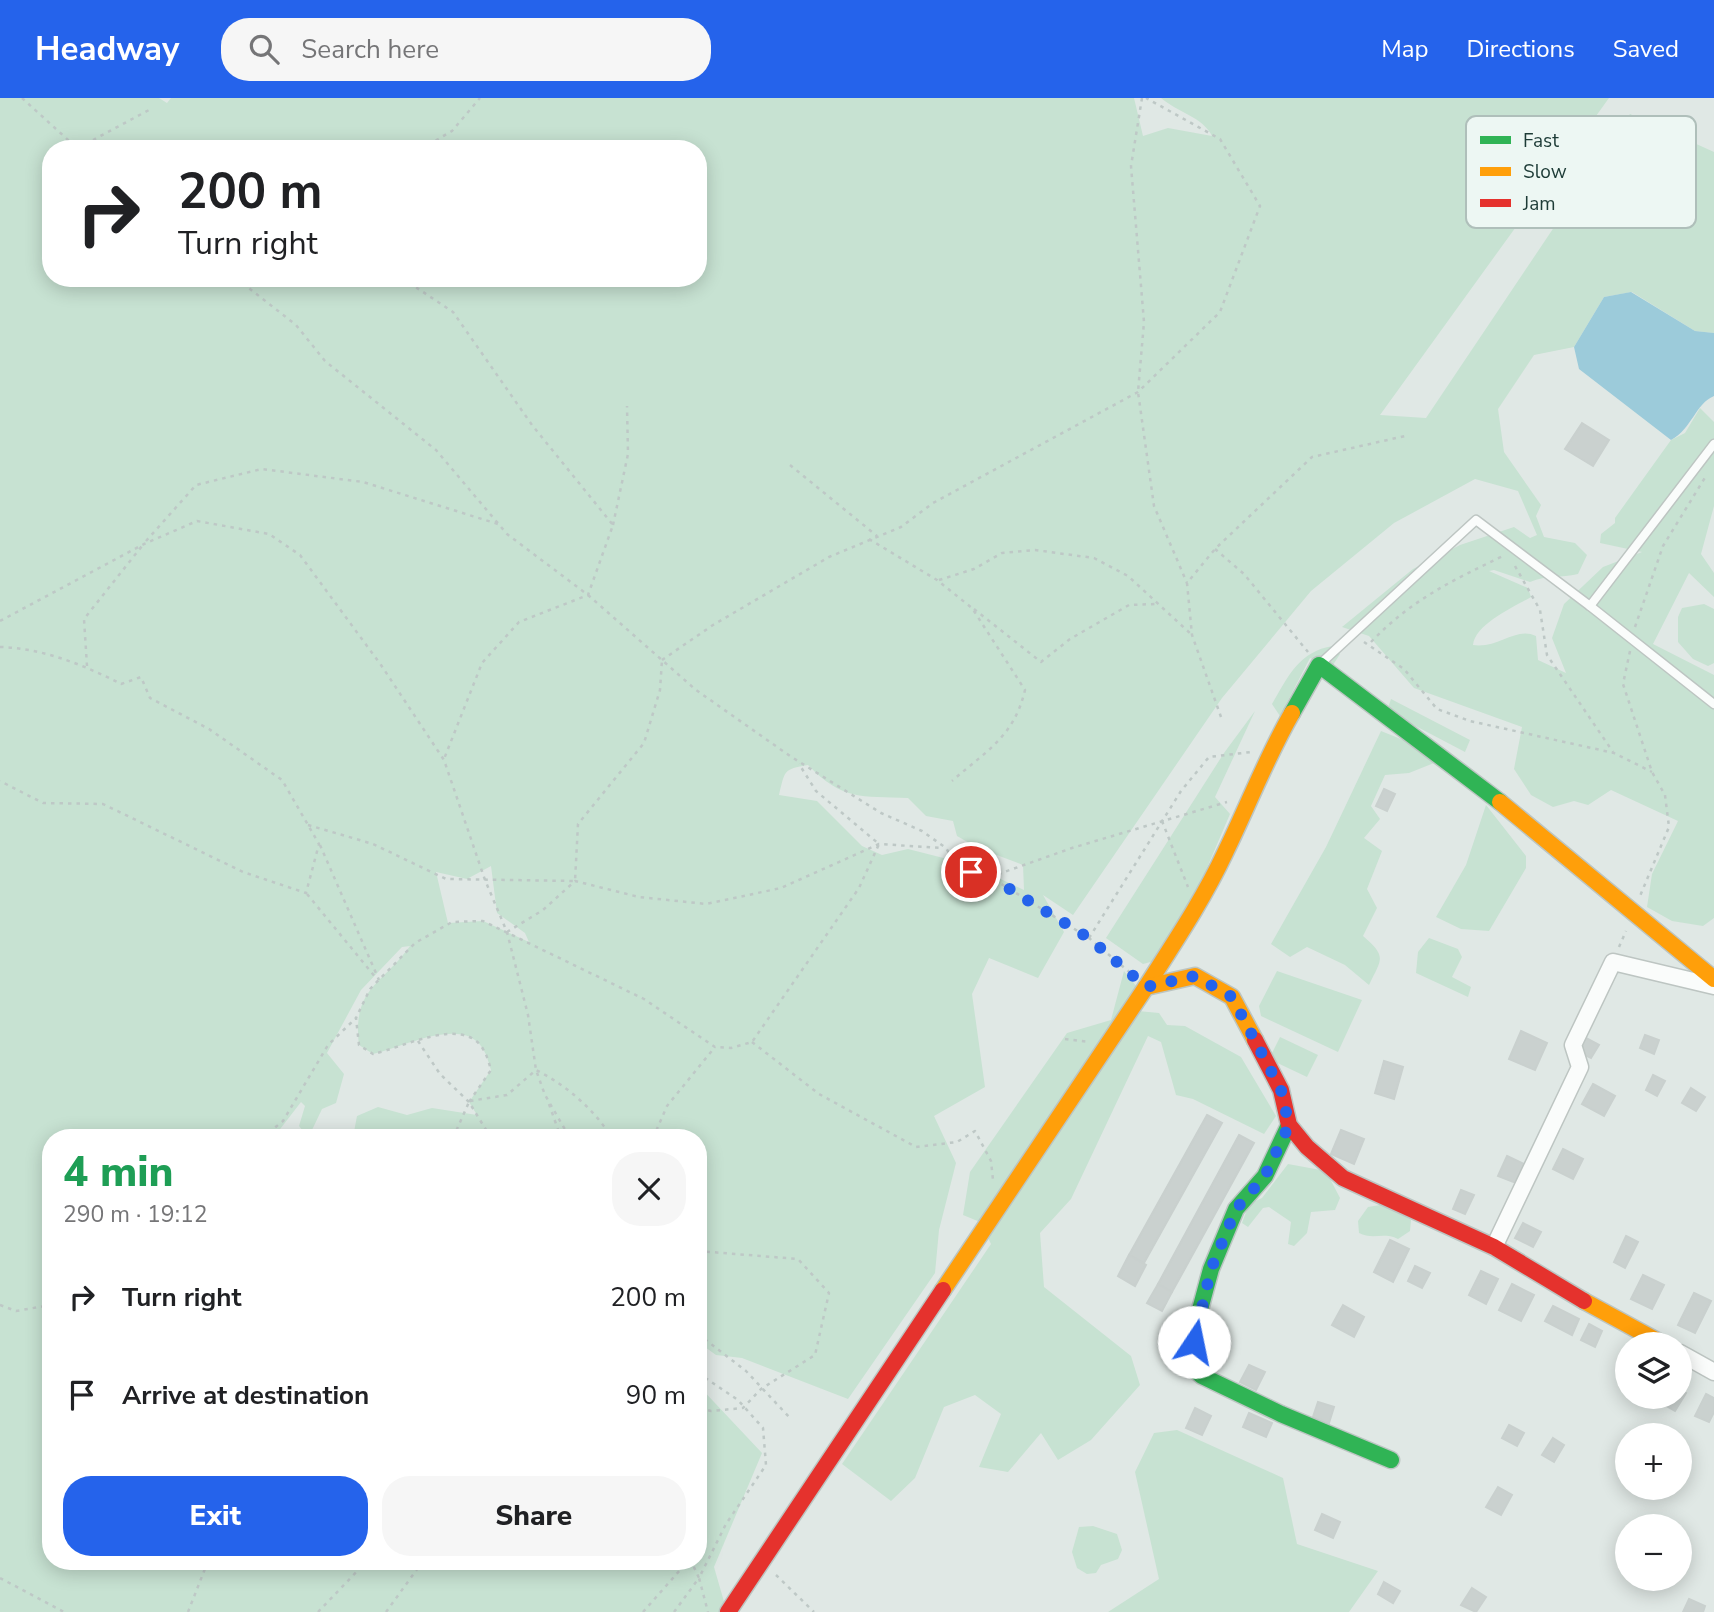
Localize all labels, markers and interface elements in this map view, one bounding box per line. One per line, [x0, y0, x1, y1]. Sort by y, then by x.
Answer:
search box [221, 18, 711, 81]
text: Headway [35, 27, 179, 72]
icon: search [245, 30, 283, 68]
text: Search here [301, 32, 439, 67]
text: Map [1381, 33, 1428, 65]
text: Directions [1466, 33, 1575, 65]
text: Saved [1613, 33, 1679, 65]
legend [1466, 116, 1696, 228]
text: Fast [1523, 128, 1559, 154]
text: 200 m [178, 158, 322, 225]
text: Slow [1523, 159, 1567, 185]
icon: right [63, 168, 154, 259]
text: Jam [1522, 191, 1556, 217]
text: Turn right [178, 222, 318, 265]
pin [941, 842, 1001, 902]
icon: arrive [952, 853, 990, 891]
text: 4 min [63, 1144, 173, 1201]
button: close [612, 1152, 686, 1226]
text: 290 m · 19:12 [63, 1199, 208, 1230]
icon: right [63, 1278, 101, 1316]
text: Turn right [122, 1280, 241, 1315]
text: 200 m [610, 1280, 686, 1315]
position arrow [1157, 1305, 1231, 1379]
map controls [1615, 1332, 1692, 1591]
button: layers [1615, 1332, 1692, 1409]
icon: arrive [63, 1376, 101, 1414]
text: Arrive at destination [122, 1378, 369, 1413]
text: 90 m [626, 1378, 686, 1413]
button: + [1615, 1423, 1692, 1500]
button: Exit [63, 1476, 368, 1556]
button: Share [382, 1476, 686, 1556]
button: − [1615, 1514, 1692, 1591]

